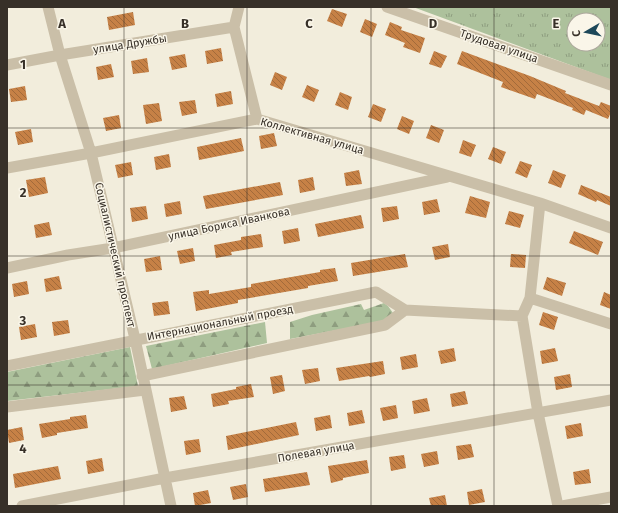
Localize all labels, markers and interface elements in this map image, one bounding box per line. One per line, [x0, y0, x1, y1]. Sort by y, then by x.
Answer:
north arrow [566, 12, 606, 52]
text: A [57, 16, 66, 31]
text: B [181, 16, 189, 31]
text: C [305, 16, 313, 31]
text: D [429, 16, 438, 31]
text: E [553, 16, 560, 31]
street label: Трудовая улица [458, 27, 540, 65]
text: С [570, 29, 584, 38]
street label: улица Дружбы [92, 32, 168, 56]
text: 1 [20, 57, 26, 72]
street label: Коллективная улица [259, 115, 365, 157]
street label: Социалистический проспект [92, 181, 138, 329]
text: 2 [20, 185, 27, 200]
street label: улица Бориса Иванкова [167, 205, 291, 243]
street label: Интернациональный проезд [146, 302, 294, 344]
text: 3 [19, 313, 27, 328]
street label: Полевая улица [277, 439, 355, 465]
text: 4 [19, 441, 27, 456]

